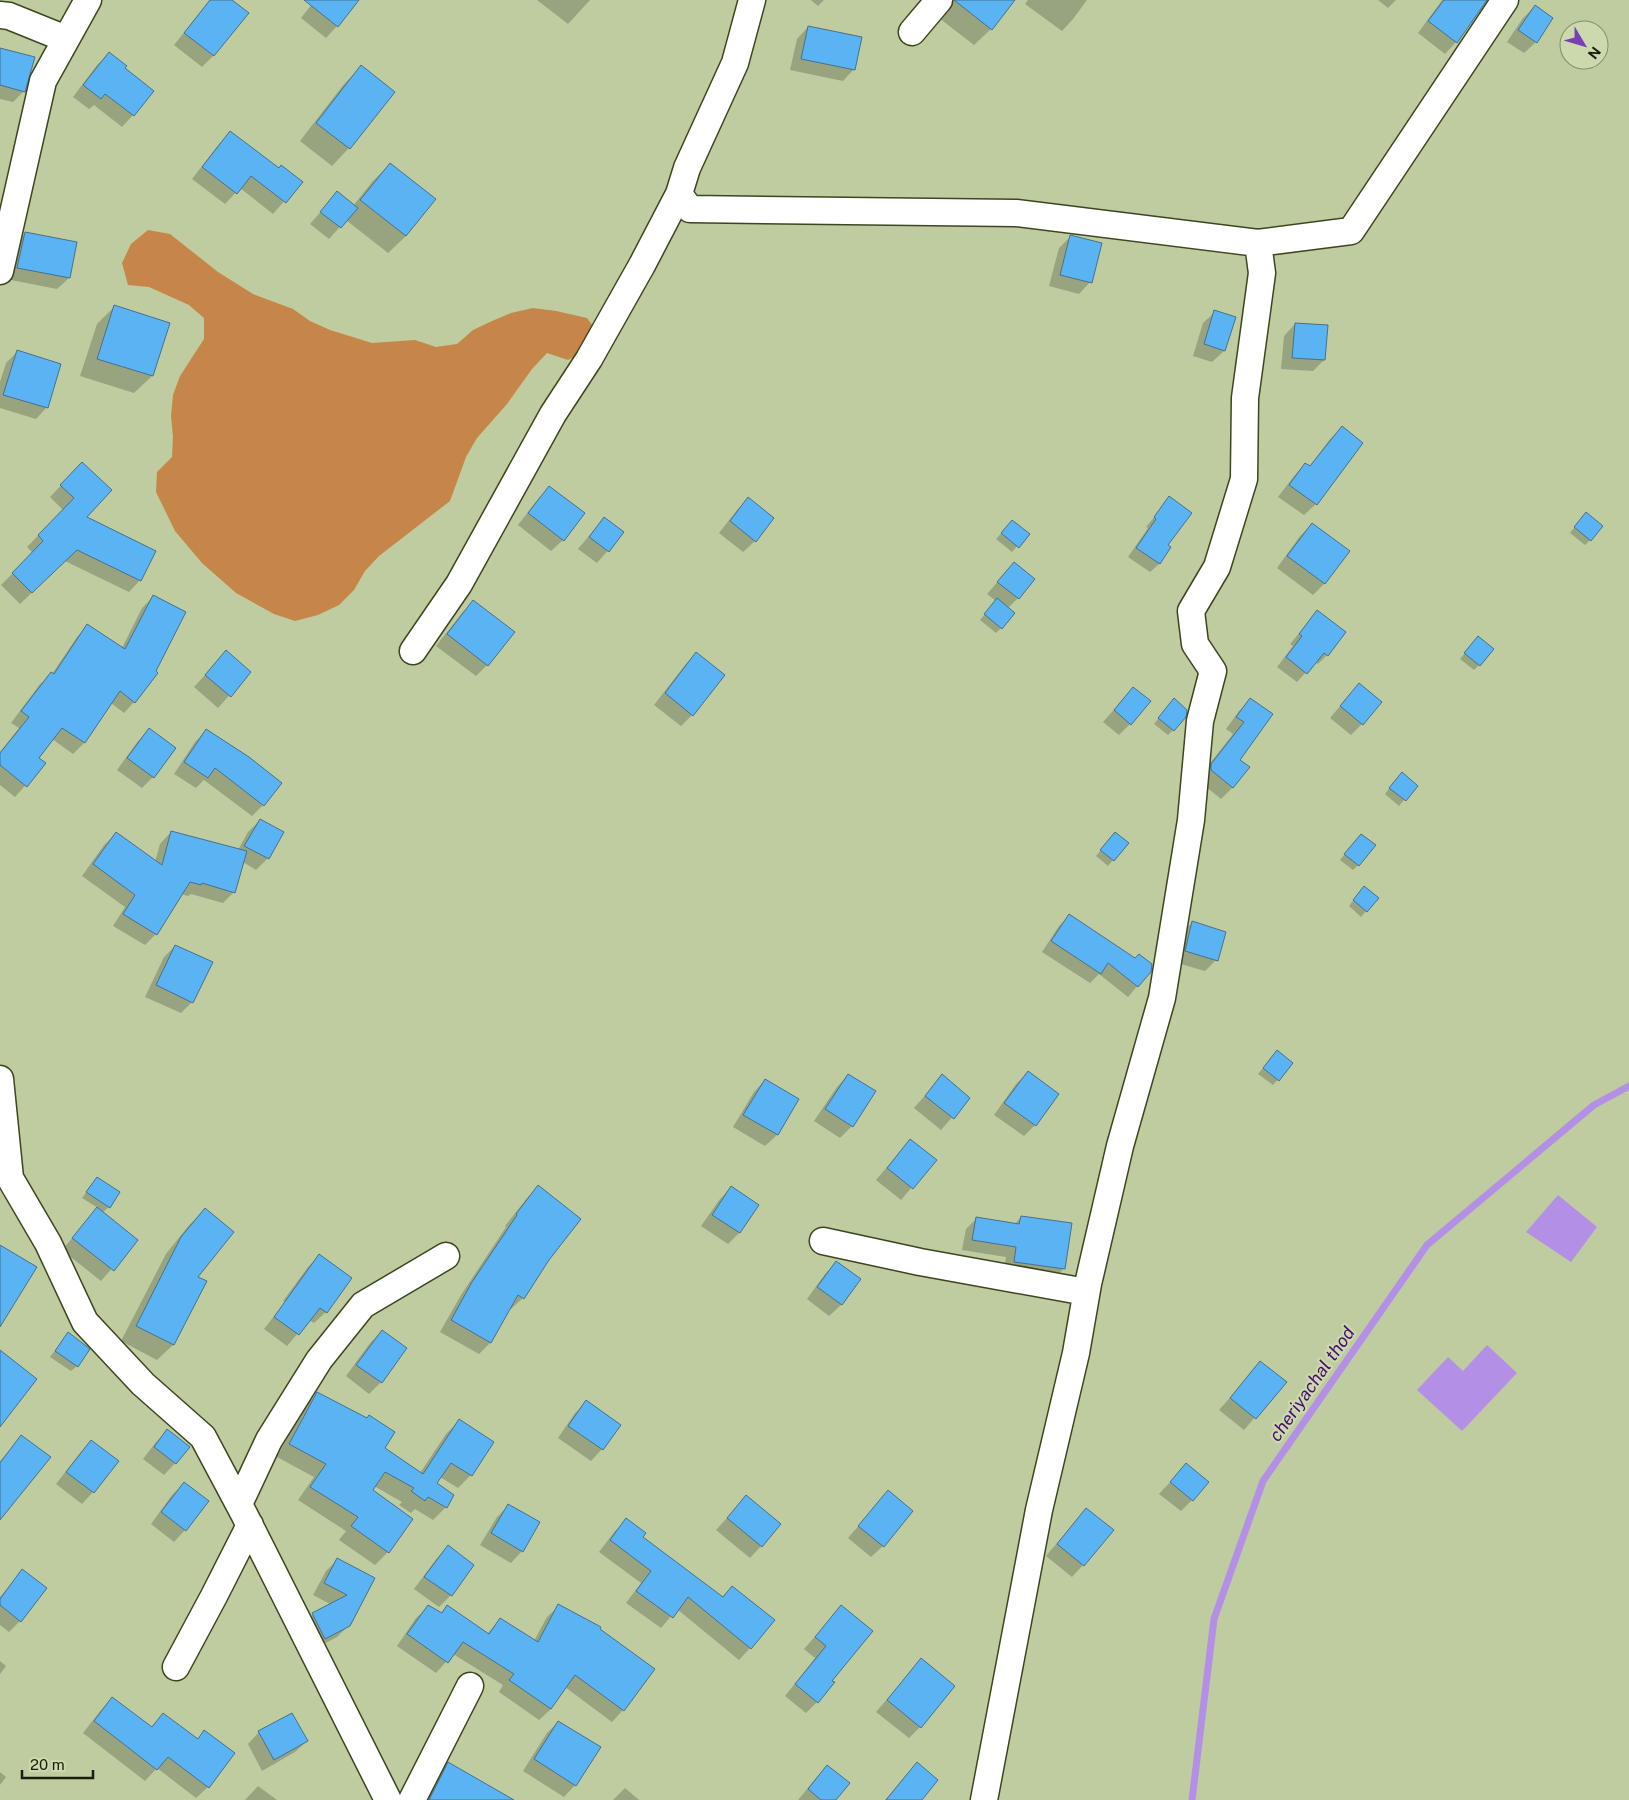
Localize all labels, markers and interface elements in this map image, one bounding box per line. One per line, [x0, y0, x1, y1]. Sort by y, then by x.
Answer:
north arrow [1559, 20, 1609, 70]
text: N [1585, 44, 1604, 62]
water label: cheriyachal thod [1264, 1322, 1359, 1445]
scale bar [22, 1748, 94, 1780]
text: 20 m [30, 1756, 65, 1773]

